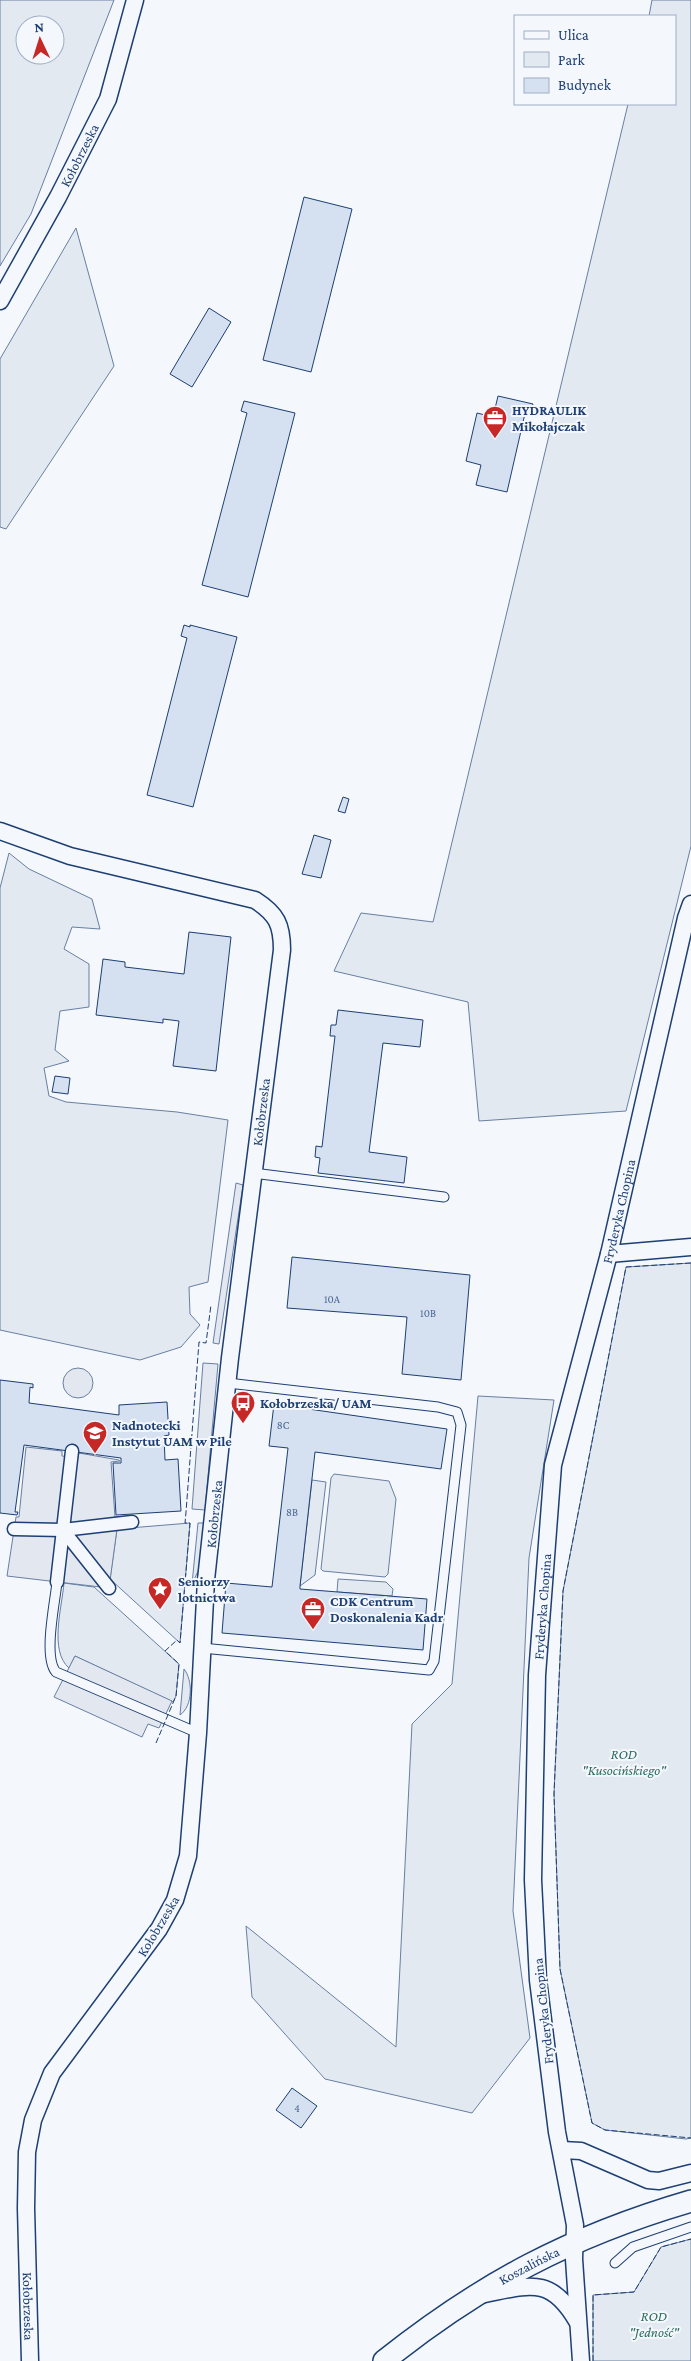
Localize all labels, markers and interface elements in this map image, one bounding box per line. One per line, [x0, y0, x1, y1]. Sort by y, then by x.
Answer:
north arrow [15, 15, 65, 65]
legend [514, 15, 676, 105]
text: N [34, 19, 45, 35]
text: Ulica [558, 27, 589, 43]
text: Park [558, 52, 585, 68]
text: Budynek [558, 77, 612, 94]
street label: Kołobrzeska [57, 121, 102, 189]
place label: HYDRAULIK Mikołajczak [512, 402, 587, 435]
office icon: HYDRAULIK Mikołajczak [482, 405, 508, 439]
street label: Kołobrzeska [249, 1077, 273, 1147]
street label: Fryderyka Chopina [599, 1157, 639, 1265]
house number: 10A [324, 1293, 341, 1305]
house number: 10B [420, 1307, 436, 1319]
bus stop icon: Kołobrzeska/ UAM [230, 1390, 256, 1424]
place label: Kołobrzeska/ UAM [260, 1395, 372, 1411]
place label: Nadnotecki Instytut UAM w Pile [112, 1417, 232, 1449]
house number: 8C [277, 1419, 290, 1431]
school or university icon: Nadnotecki Instytut UAM w Pile [82, 1420, 108, 1454]
street label: Kołobrzeska [202, 1479, 226, 1549]
house number: 8B [286, 1506, 298, 1518]
street label: Fryderyka Chopina [530, 1552, 554, 1660]
place label: Seniorzy lotnictwa [178, 1573, 236, 1605]
place icon: Seniorzy lotnictwa [147, 1576, 173, 1610]
place label: CDK Centrum Doskonalenia Kadr [330, 1593, 444, 1625]
office icon: CDK Centrum Doskonalenia Kadr [300, 1596, 326, 1630]
park label: ROD "Kusocińskiego" [582, 1746, 667, 1778]
street label: Kołobrzeska [134, 1892, 183, 1959]
street label: Fryderyka Chopina [529, 1957, 557, 2065]
house number: 4 [294, 2102, 300, 2114]
street label: Koszalińska [496, 2243, 562, 2288]
street label: Kołobrzeska [20, 2272, 37, 2341]
park label: ROD "Jedność" [629, 2308, 680, 2340]

